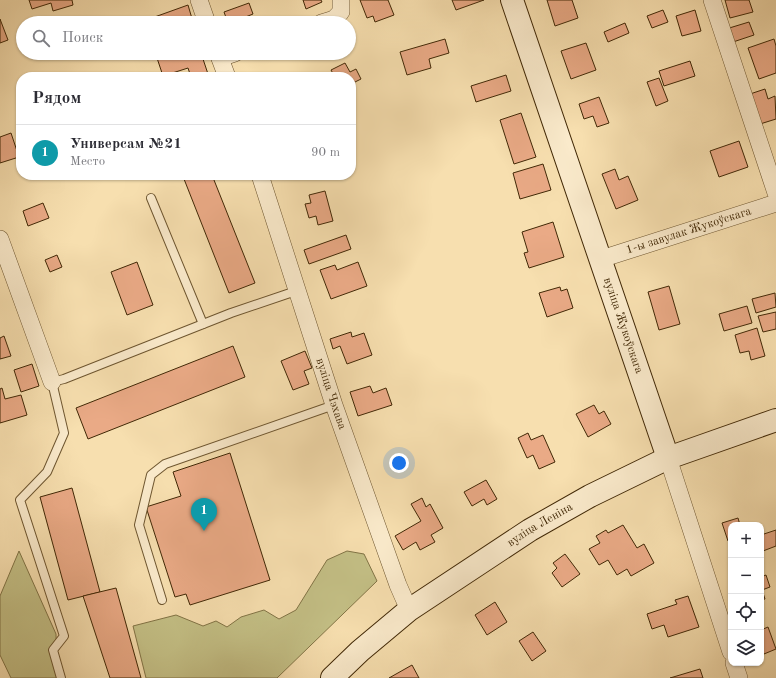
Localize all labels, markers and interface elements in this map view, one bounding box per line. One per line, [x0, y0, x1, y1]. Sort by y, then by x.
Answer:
search box [16, 16, 356, 60]
icon: search [30, 27, 52, 49]
text: Поиск [62, 31, 103, 46]
text: Рядом [32, 90, 81, 107]
text: Универсам №21 [70, 137, 182, 152]
text: 1 [41, 146, 49, 159]
text: 90 m [311, 146, 340, 159]
text: Место [70, 155, 105, 168]
street label: 1-ы завулак Жукоўскага [625, 205, 753, 257]
street label: вуліца Жукоўскага [601, 276, 645, 375]
street label: вуліца Чэхава [313, 357, 348, 431]
your location [389, 453, 409, 473]
pin: 1 [191, 498, 217, 531]
street label: вуліца Леніна [505, 501, 575, 549]
map controls [728, 522, 764, 666]
button: + [728, 522, 764, 558]
button: − [728, 558, 764, 594]
button: locate [728, 594, 764, 630]
button: layers [728, 630, 764, 666]

